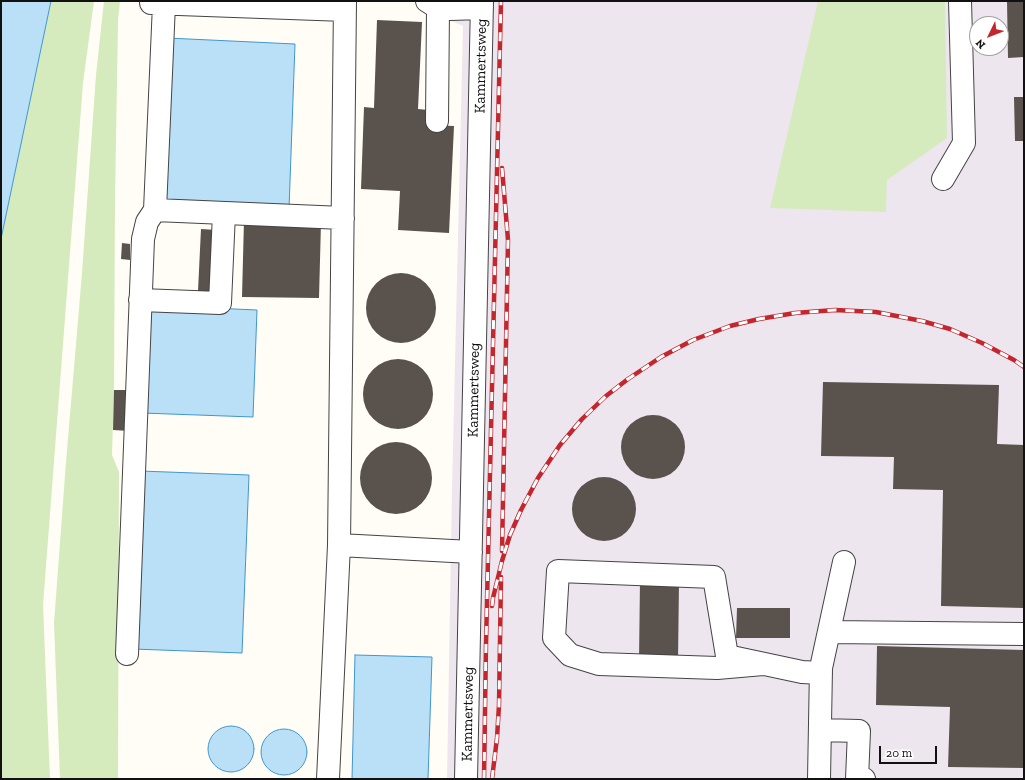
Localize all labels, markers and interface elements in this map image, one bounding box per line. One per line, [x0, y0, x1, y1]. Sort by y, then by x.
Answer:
north arrow [969, 16, 1009, 56]
street label: Kammertsweg [471, 18, 491, 114]
text: N [973, 36, 988, 51]
street label: Kammertsweg [464, 342, 484, 438]
street label: Kammertsweg [458, 666, 478, 762]
scale bar [881, 738, 939, 764]
text: 20 m [886, 746, 912, 760]

